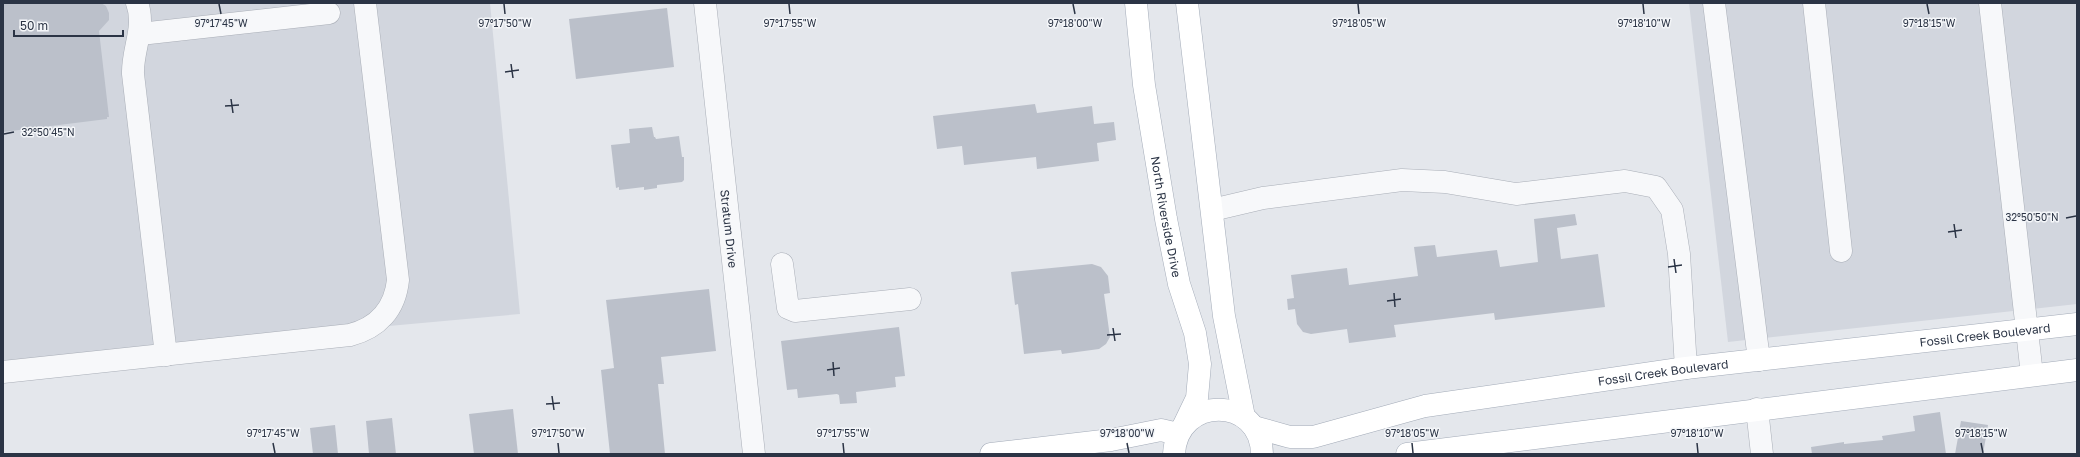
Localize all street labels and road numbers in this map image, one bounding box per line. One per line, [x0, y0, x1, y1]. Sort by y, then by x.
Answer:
street label: North Riverside Drive [1148, 155, 1185, 279]
street label: Stratum Drive [718, 189, 741, 269]
street label: Fossil Creek Boulevard [1919, 320, 2051, 349]
street label: Fossil Creek Boulevard [1597, 356, 1729, 388]

